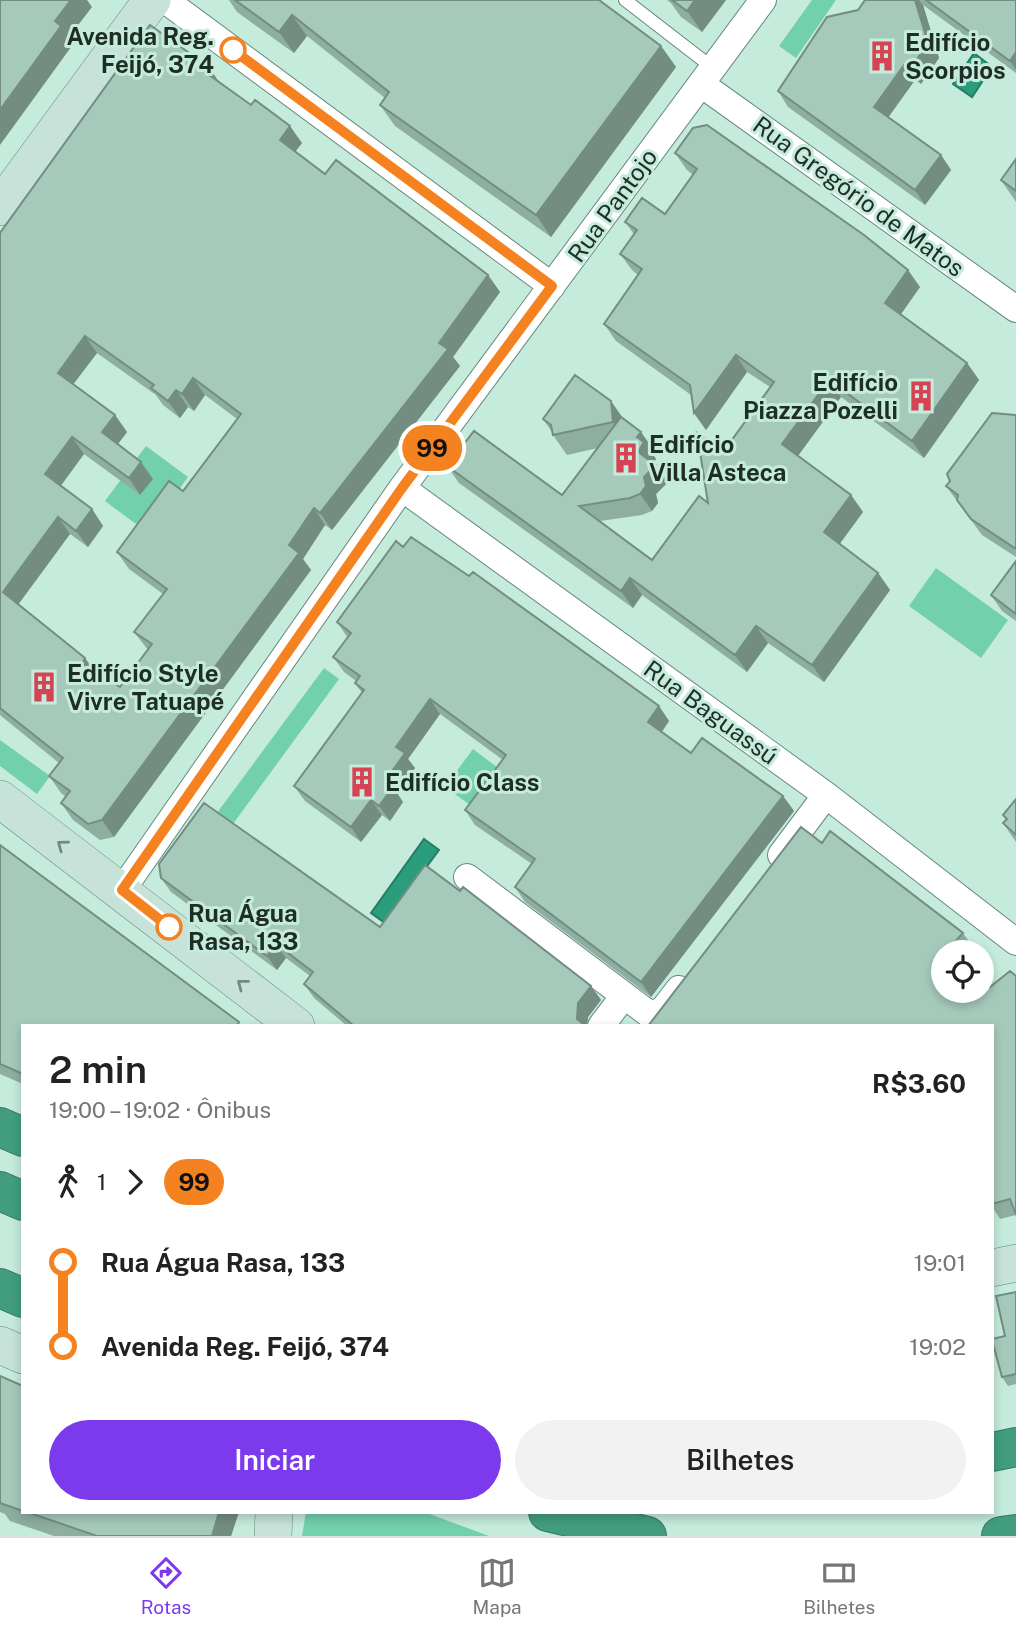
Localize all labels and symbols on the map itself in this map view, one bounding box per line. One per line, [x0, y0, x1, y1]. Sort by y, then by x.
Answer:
place label: Avenida Reg. Feijó, 374 [67, 22, 214, 78]
place label: Edifício Scorpios [905, 28, 1006, 84]
marker: Avenida Reg. Feijó, 374 [220, 37, 246, 63]
building icon: Edifício Scorpios [865, 39, 899, 73]
street label: Rua Gregório de Matos [748, 110, 970, 282]
street label: Rua Pantojo [562, 143, 662, 267]
place label: Edifício Piazza Pozelli [743, 368, 898, 424]
building icon: Edifício Piazza Pozelli [904, 379, 938, 413]
line badge: 99 [400, 425, 464, 471]
place label: Edifício Villa Asteca [649, 430, 786, 486]
building icon: Edifício Villa Asteca [609, 441, 643, 475]
street label: Rua Baguassú [639, 654, 783, 770]
place label: Edifício Style Vivre Tatuapé [67, 659, 224, 715]
building icon: Edifício Style Vivre Tatuapé [27, 670, 61, 704]
building icon: Edifício Class [345, 765, 379, 799]
place label: Edifício Class [385, 768, 539, 796]
one-way arrow [57, 841, 69, 853]
place label: Rua Água Rasa, 133 [188, 899, 298, 955]
marker: Rua Água Rasa, 133 [156, 914, 182, 940]
one-way arrow [237, 979, 250, 992]

